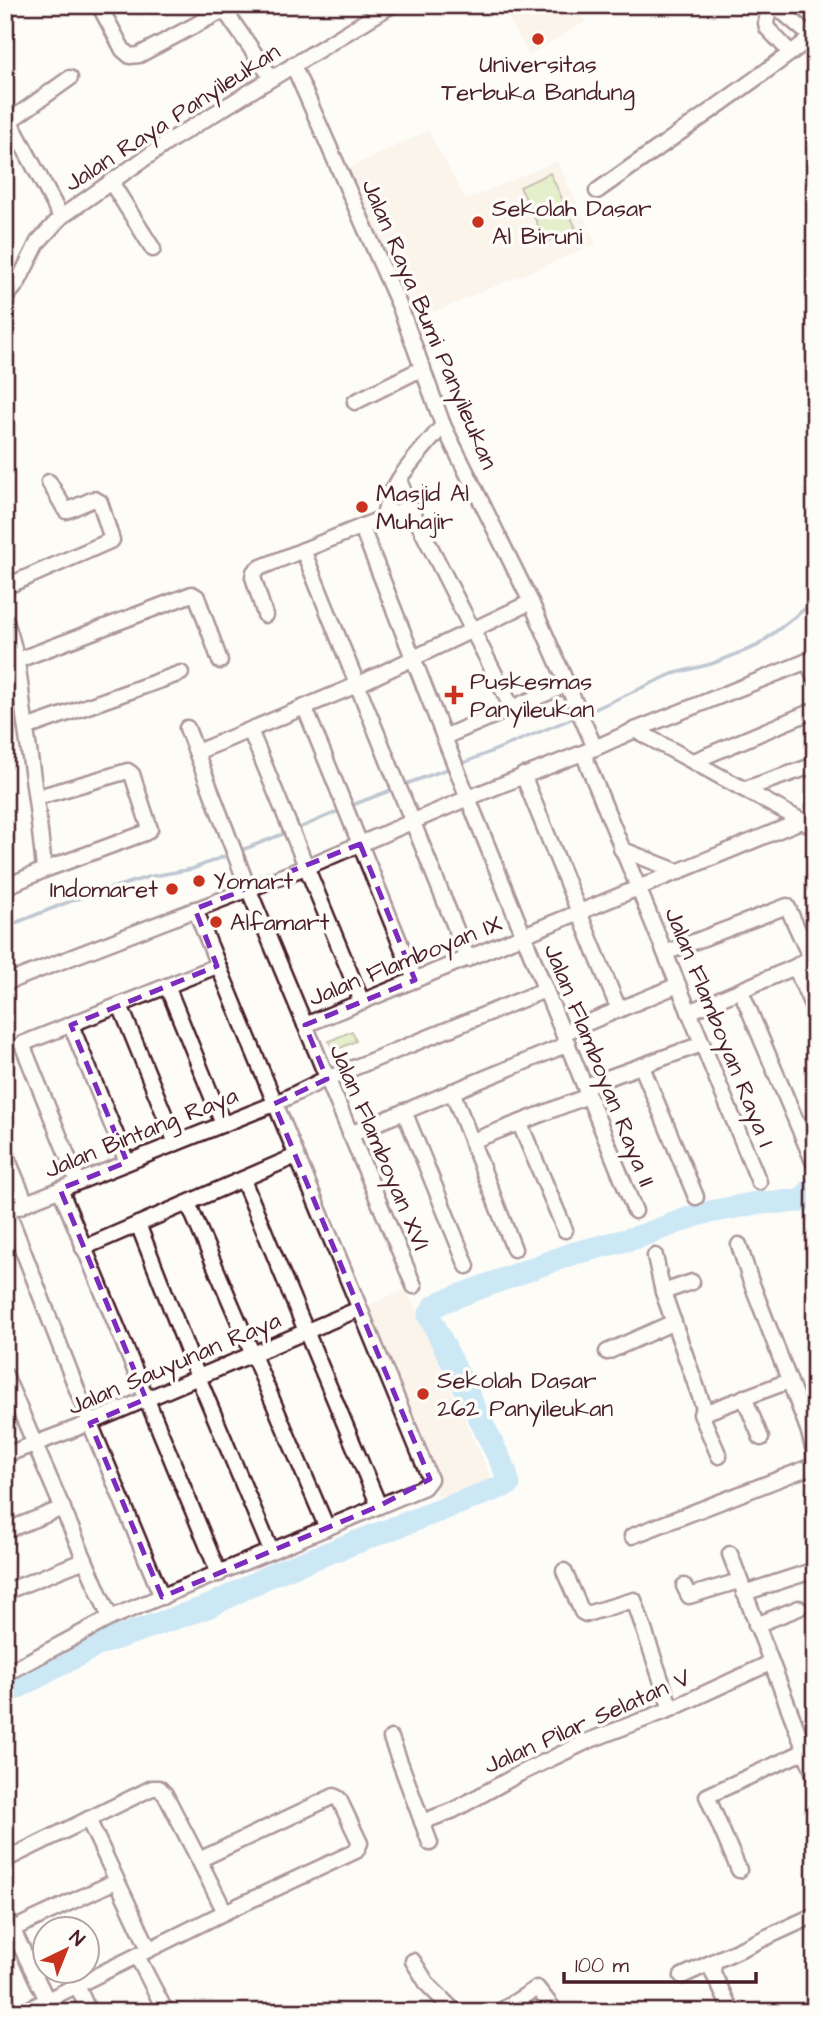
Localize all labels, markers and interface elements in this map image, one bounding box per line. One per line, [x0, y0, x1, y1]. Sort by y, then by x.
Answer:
marker: Universitas Terbuka Bandung [530, 31, 546, 47]
street label: Jalan Raya Panyileukan [58, 35, 288, 201]
place label: Universitas Terbuka Bandung [441, 48, 635, 111]
street label: Jalan Raya Bumi Panyileukan [352, 174, 506, 475]
place label: Sekolah Dasar Al Biruni [492, 192, 651, 254]
marker: Sekolah Dasar Al Biruni [470, 214, 486, 230]
place label: Masjid Al Muhajir [376, 477, 469, 539]
marker: Masjid Al Muhajir [354, 499, 370, 515]
place label: Puskesmas Panyileukan [470, 665, 594, 728]
marker: Puskesmas Panyileukan [444, 685, 464, 705]
place label: Yomart [213, 865, 293, 899]
place label: Indomaret [50, 873, 158, 907]
marker: Yomart [191, 873, 207, 889]
marker: Indomaret [164, 881, 180, 897]
street label: Jalan Flamboyan Raya I [654, 902, 783, 1153]
place label: Alfamart [230, 906, 330, 940]
street label: Jalan Flamboyan IX [304, 907, 508, 1016]
marker: Alfamart [208, 914, 224, 930]
street label: Jalan Flamboyan Raya II [534, 939, 663, 1192]
street label: Jalan Flamboyan XVI [319, 1039, 438, 1256]
street label: Jalan Bintang Raya [40, 1079, 244, 1188]
street label: Jalan Sauyunan Raya [63, 1304, 286, 1425]
place label: Sekolah Dasar 262 Panyileukan [437, 1364, 613, 1427]
marker: Sekolah Dasar 262 Panyileukan [415, 1386, 431, 1402]
street label: Jalan Pilar Selatan V [479, 1661, 696, 1783]
north arrow [32, 1916, 102, 1986]
text: N [63, 1925, 90, 1953]
scale bar [564, 1940, 757, 1984]
text: 100 m [575, 1951, 630, 1980]

